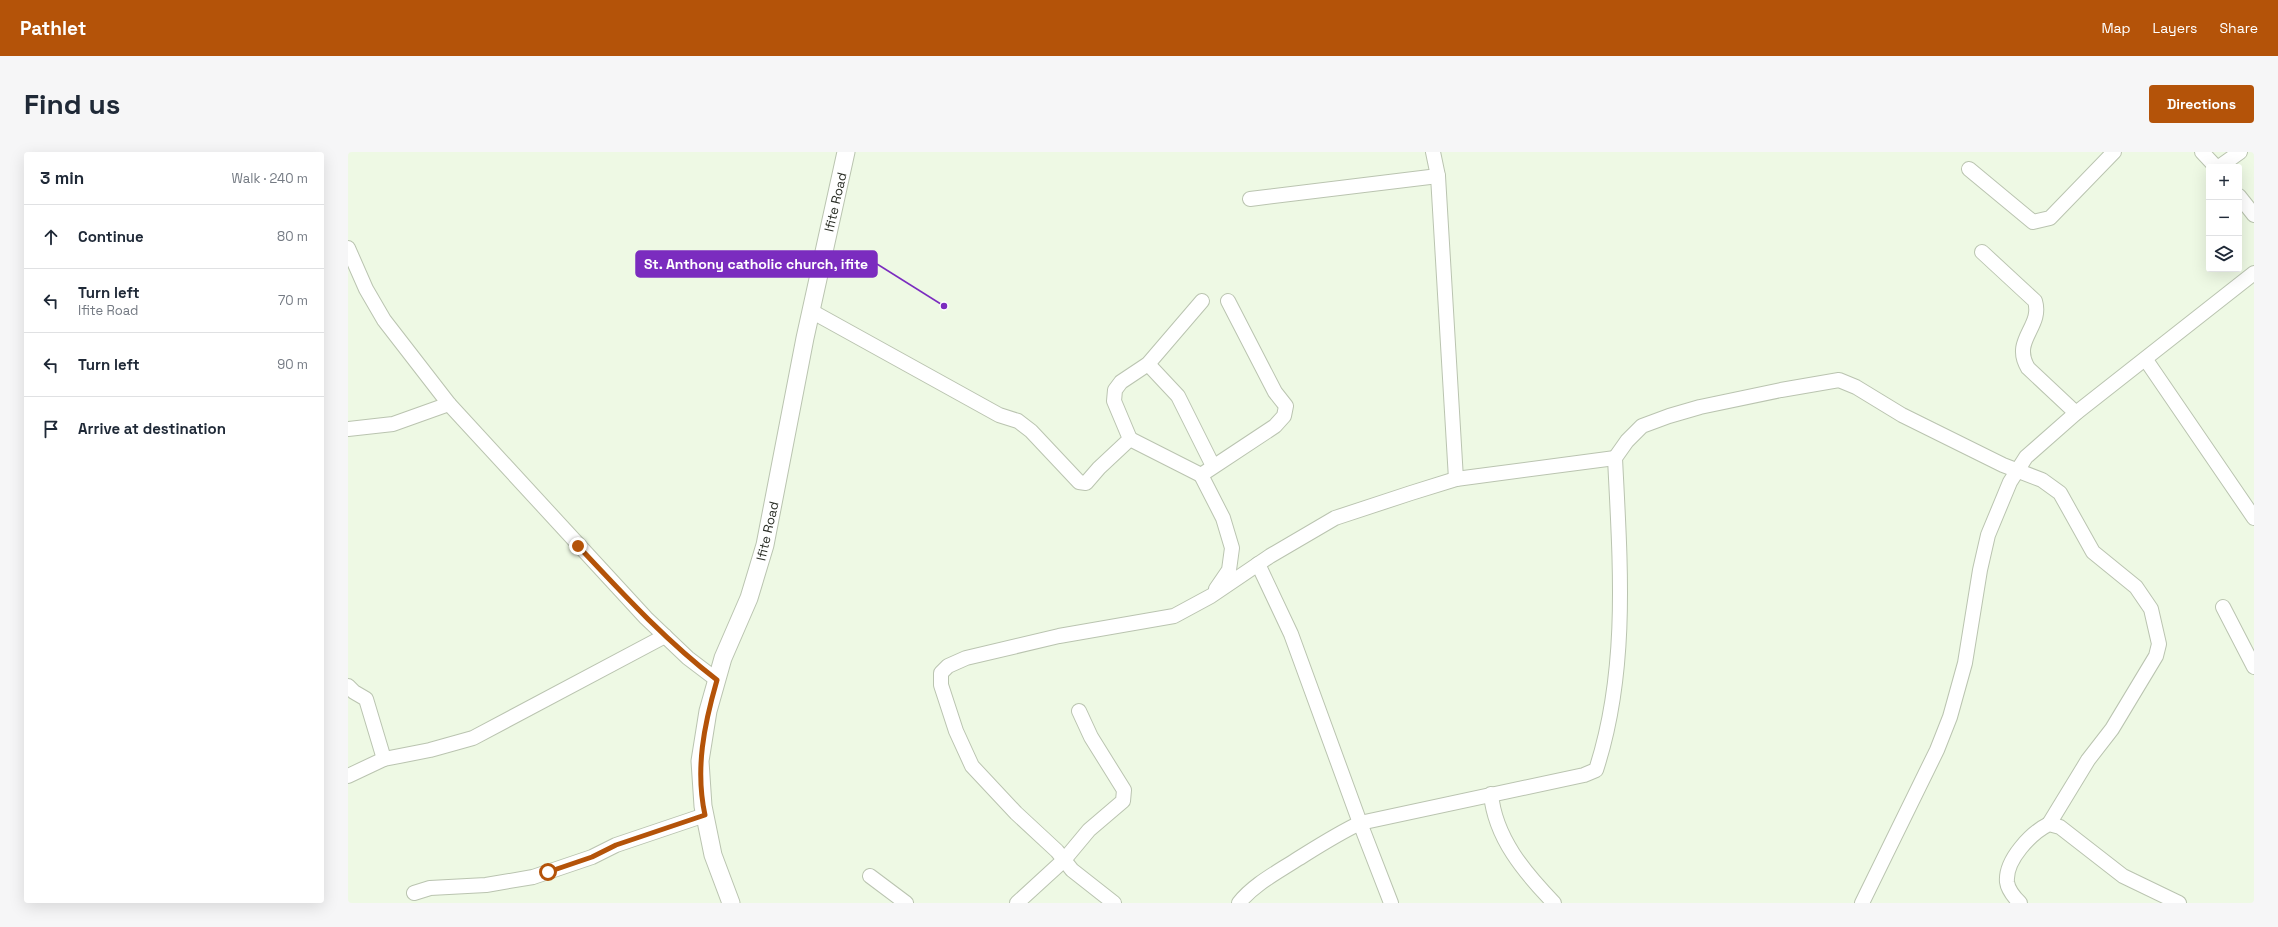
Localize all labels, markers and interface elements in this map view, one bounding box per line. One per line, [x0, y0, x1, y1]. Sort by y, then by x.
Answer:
text: Pathlet [20, 16, 86, 41]
text: Map [2101, 19, 2131, 37]
text: Layers [2153, 19, 2197, 37]
text: Share [2219, 19, 2258, 37]
button: Directions [2149, 85, 2254, 123]
text: Find us [24, 86, 121, 122]
map controls [2206, 164, 2242, 272]
button: + [2206, 164, 2242, 200]
text: 3 min [40, 167, 84, 189]
text: Walk · 240 m [232, 170, 308, 187]
street label: Ifite Road [820, 171, 851, 233]
button: − [2206, 200, 2242, 236]
icon: ahead [40, 226, 62, 248]
text: Continue [78, 227, 144, 246]
text: 80 m [277, 228, 308, 245]
button: layers [2206, 236, 2242, 272]
callout: St. Anthony catholic church, ifite [636, 251, 877, 277]
text: St. Anthony catholic church, ifite [644, 255, 868, 273]
text: Turn left [78, 283, 140, 302]
icon: left [40, 290, 62, 312]
text: 70 m [278, 292, 308, 309]
text: Ifite Road [78, 302, 138, 319]
icon: left [40, 354, 62, 376]
text: Turn left [78, 355, 140, 374]
text: 90 m [277, 356, 308, 373]
icon: arrive [40, 418, 62, 440]
text: Arrive at destination [78, 419, 226, 438]
street label: Ifite Road [752, 500, 783, 562]
route end [569, 537, 587, 555]
route start [539, 863, 557, 881]

